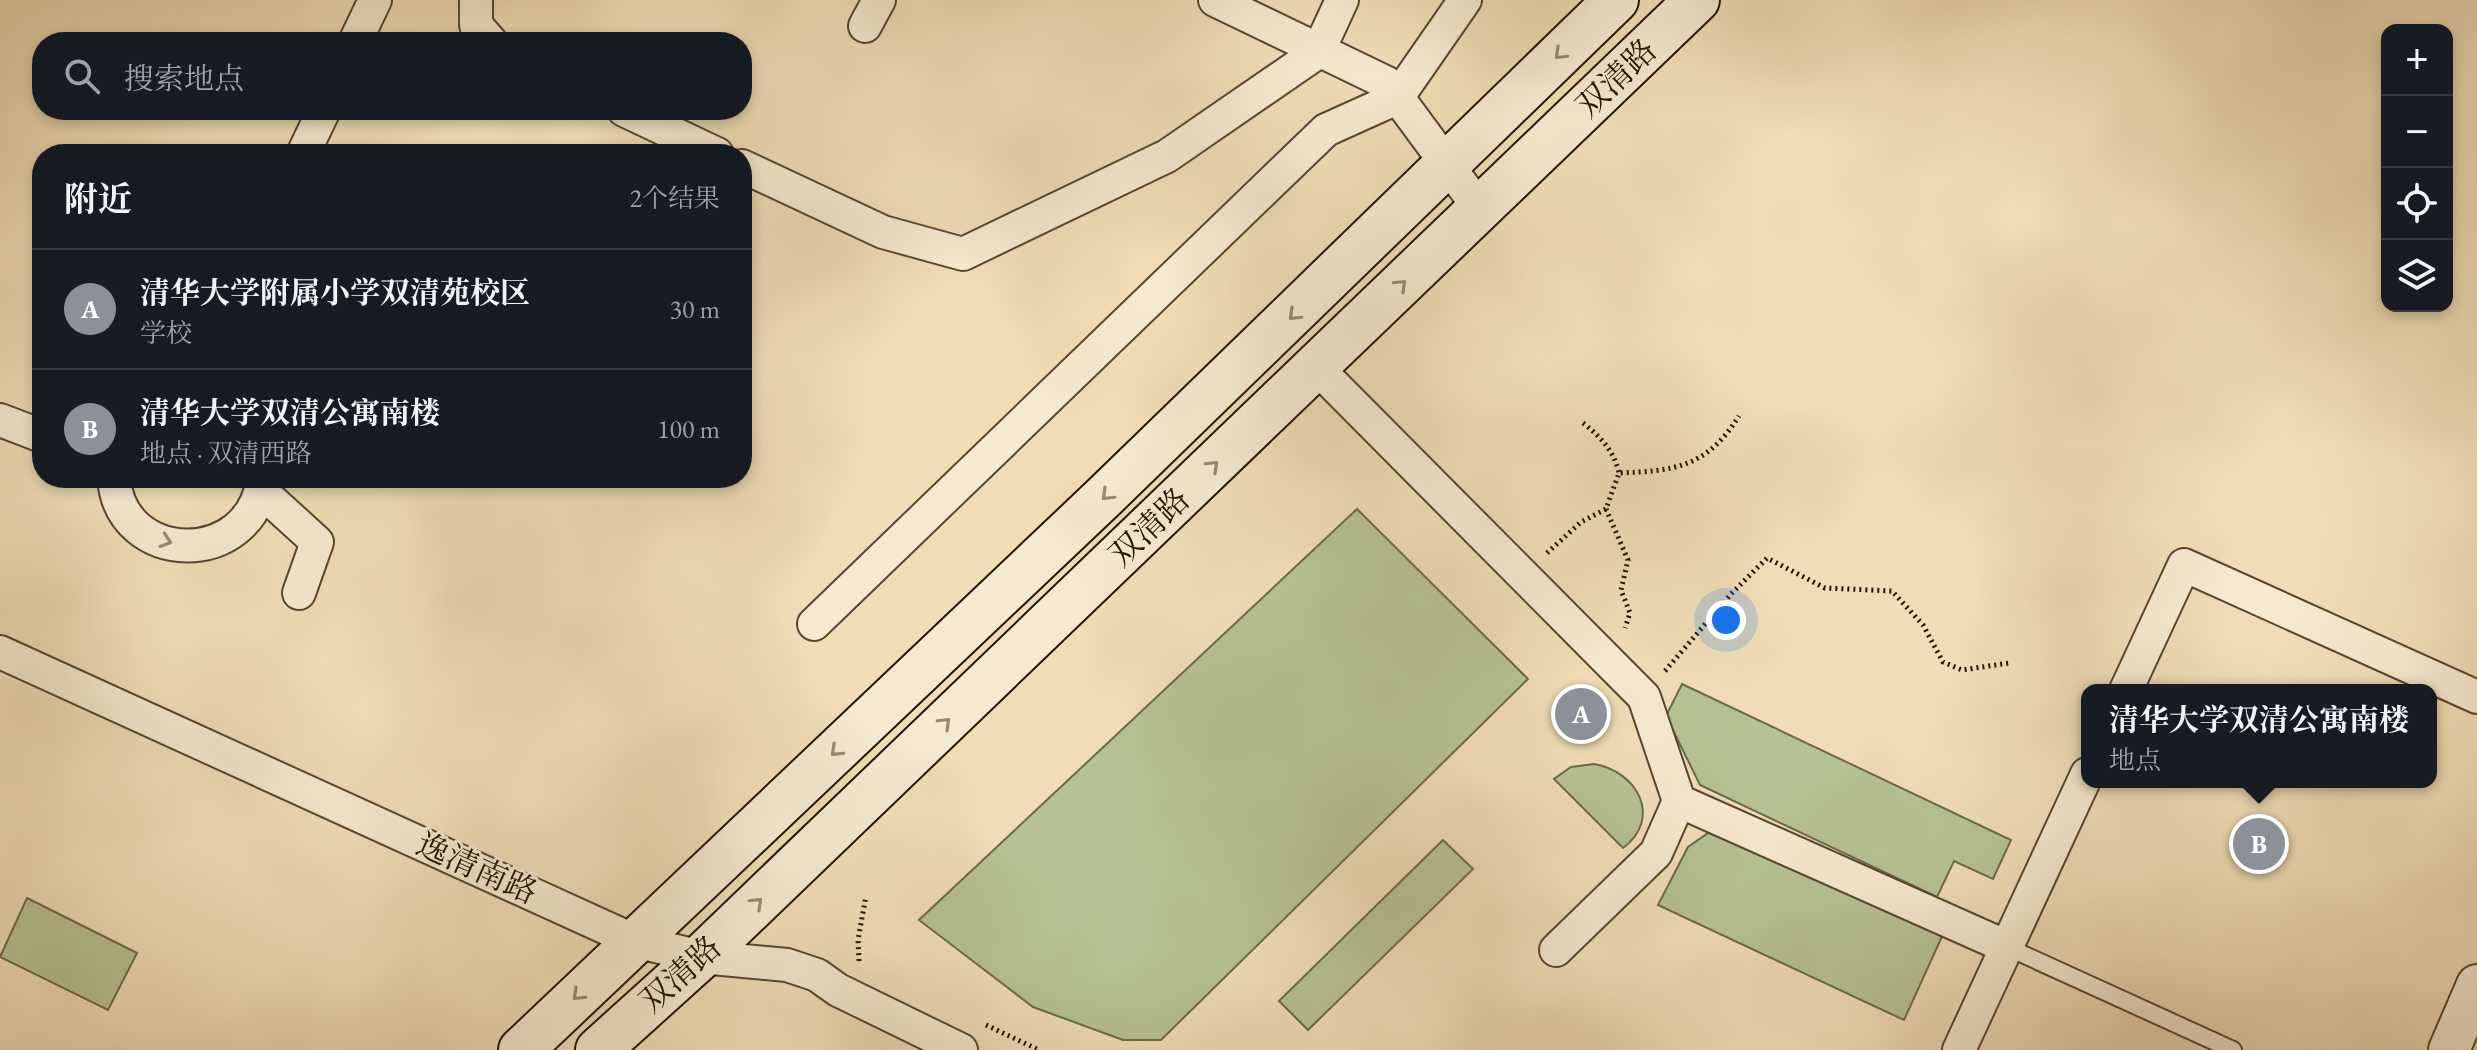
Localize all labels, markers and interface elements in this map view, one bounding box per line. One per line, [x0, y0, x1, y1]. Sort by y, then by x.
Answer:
map controls [2381, 24, 2453, 312]
button: + [2381, 24, 2453, 96]
street label: 双清路 [1567, 30, 1665, 126]
search box [32, 32, 752, 120]
one-way arrow [1555, 45, 1569, 60]
icon: search [60, 54, 104, 98]
text: 搜索地点 [124, 59, 244, 98]
button: − [2381, 96, 2453, 168]
button: locate [2381, 168, 2453, 240]
text: 附近 [64, 177, 132, 221]
text: 2个结果 [630, 181, 720, 215]
button: layers [2381, 240, 2453, 312]
text: 清华大学附属小学双清苑校区 [140, 273, 530, 312]
one-way arrow [1392, 280, 1406, 295]
text: A [81, 292, 99, 326]
text: 30 m [670, 292, 720, 326]
one-way arrow [1289, 305, 1303, 320]
text: 学校 [140, 316, 192, 350]
text: 清华大学双清公寓南楼 [140, 393, 440, 432]
text: B [82, 412, 98, 446]
text: 100 m [657, 412, 720, 446]
text: 地点 · 双清西路 [140, 436, 312, 470]
one-way arrow [1204, 461, 1219, 475]
street label: 双清路 [1100, 479, 1198, 575]
one-way arrow [1101, 485, 1116, 499]
one-way arrow [159, 532, 172, 548]
your location [1706, 600, 1746, 640]
pin: A [1555, 684, 1607, 744]
popup [2081, 684, 2437, 788]
text: 清华大学双清公寓南楼 [2109, 700, 2409, 739]
one-way arrow [936, 718, 950, 733]
one-way arrow [831, 741, 846, 755]
text: 地点 [2109, 743, 2161, 777]
pin: B [2233, 814, 2285, 874]
street label: 逸清南路 [410, 823, 544, 913]
one-way arrow [748, 898, 762, 912]
street label: 双清路 [630, 926, 730, 1022]
one-way arrow [573, 986, 587, 1000]

